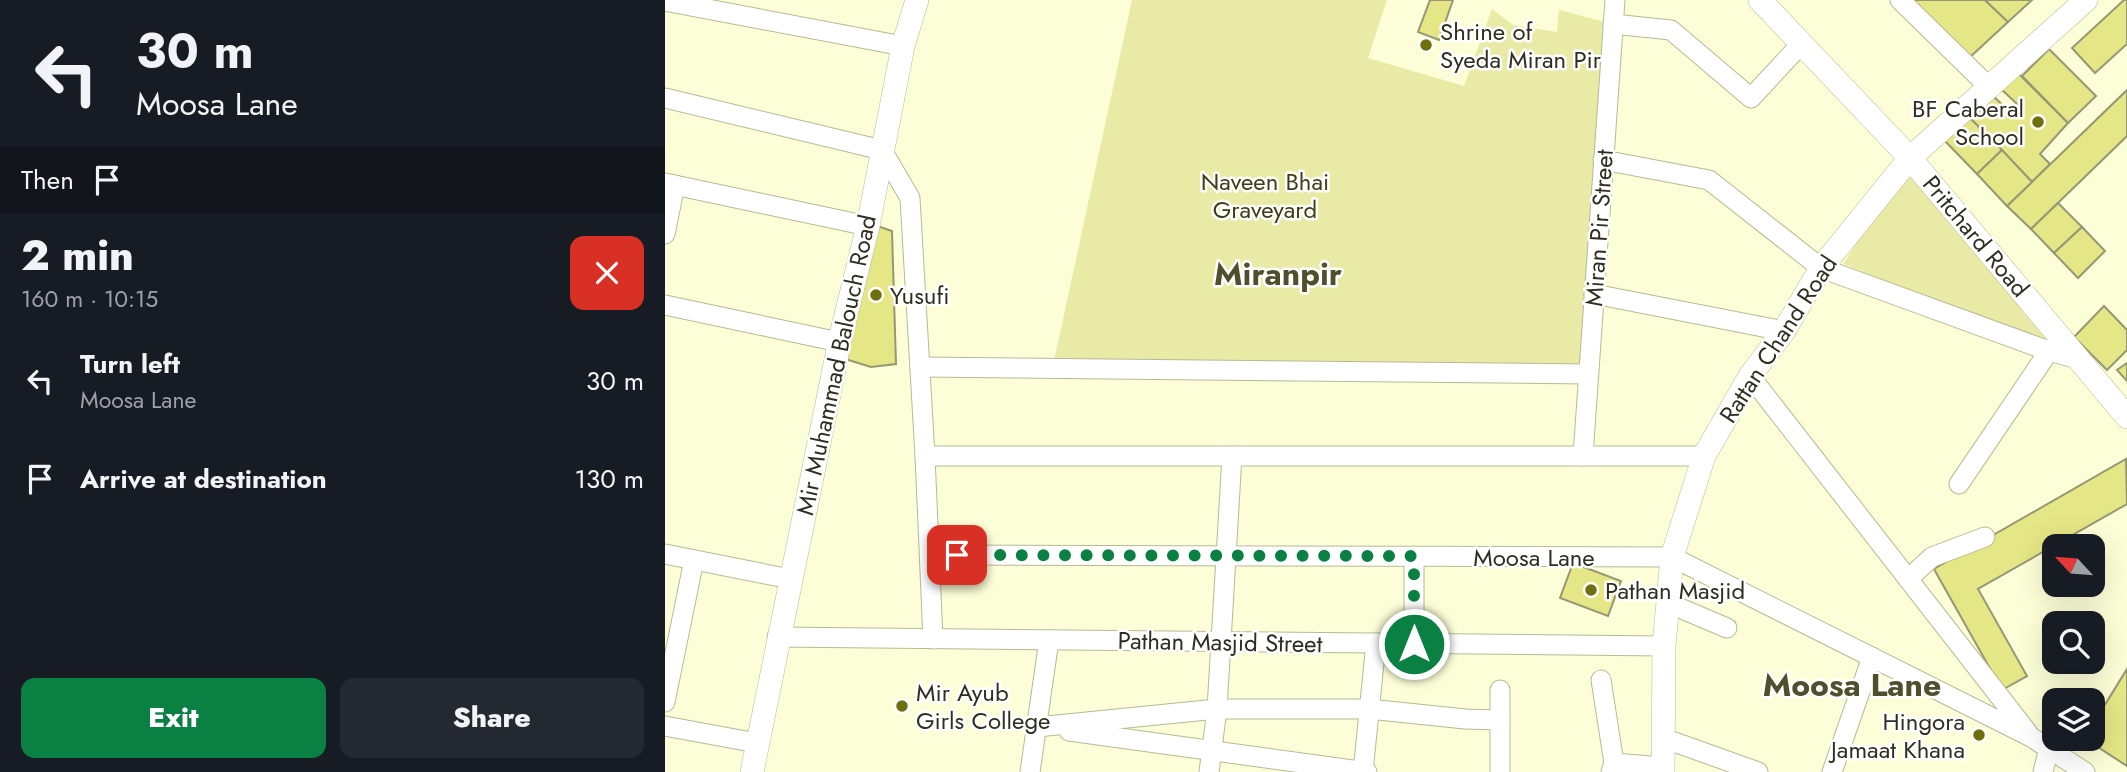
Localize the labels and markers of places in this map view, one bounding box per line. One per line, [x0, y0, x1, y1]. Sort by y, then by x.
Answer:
place label: Shrine of Syeda Miran Pir [1440, 14, 1602, 77]
marker: Shrine of Syeda Miran Pir [1418, 37, 1434, 53]
place label: BF Caberal School [1912, 91, 2024, 154]
marker: BF Caberal School [2030, 114, 2046, 130]
place label: Yusufi [890, 278, 950, 313]
marker: Yusufi [868, 287, 884, 303]
pin [927, 525, 987, 585]
place label: Pathan Masjid [1605, 573, 1745, 608]
marker: Pathan Masjid [1583, 582, 1599, 598]
place label: Mir Ayub Girls College [916, 675, 1050, 738]
marker: Mir Ayub Girls College [894, 698, 910, 714]
place label: Hingora Jamaat Khana [1828, 704, 1965, 767]
marker: Hingora Jamaat Khana [1971, 727, 1987, 743]

